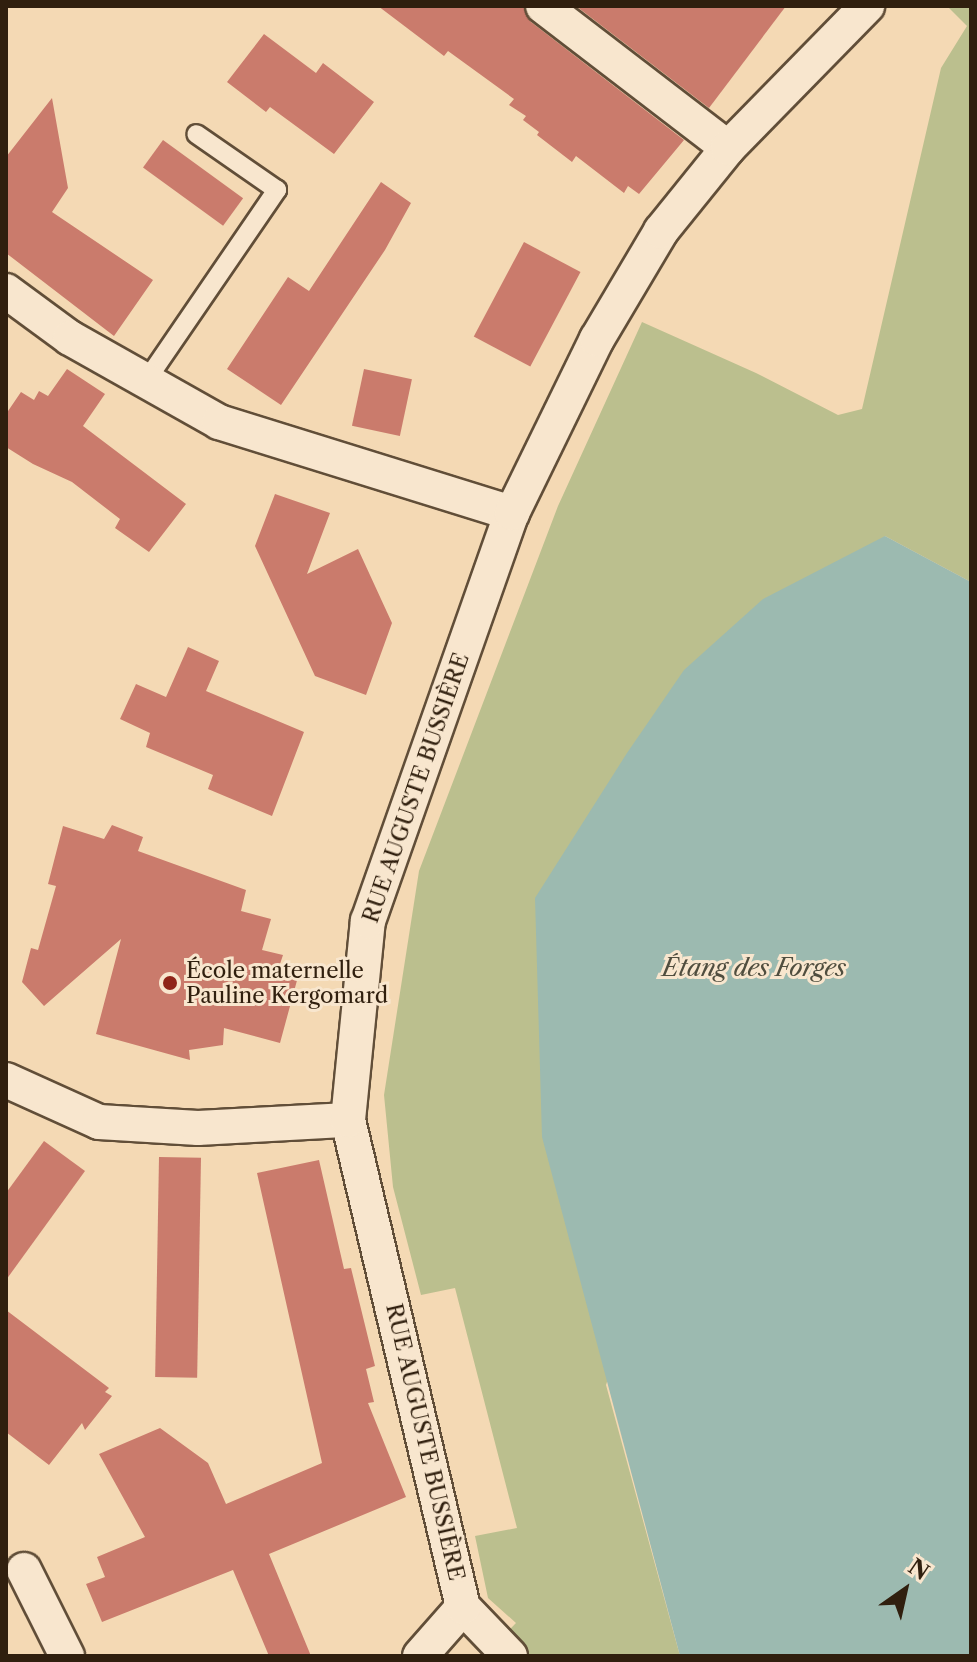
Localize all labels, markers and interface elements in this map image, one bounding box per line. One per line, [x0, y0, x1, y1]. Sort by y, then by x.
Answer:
street label: RUE AUGUSTE BUSSIÈRE [357, 649, 475, 927]
water label: Étang des Forges [662, 954, 846, 982]
place label: École maternelle Pauline Kergomard [186, 957, 388, 1008]
marker: École maternelle Pauline Kergomard [161, 974, 179, 992]
street label: RUE AUGUSTE BUSSIÈRE [380, 1300, 470, 1584]
north arrow [865, 1550, 945, 1630]
text: N [903, 1553, 934, 1586]

